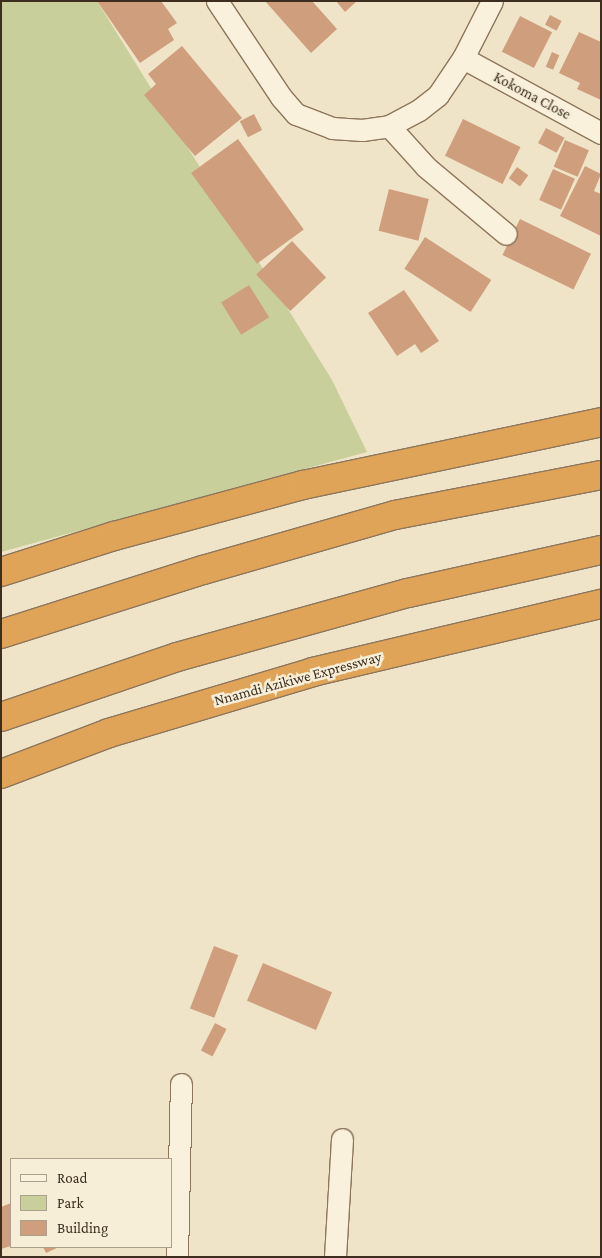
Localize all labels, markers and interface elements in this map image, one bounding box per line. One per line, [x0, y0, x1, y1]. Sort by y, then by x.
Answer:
street label: Kokoma Close [490, 68, 574, 124]
street label: Nnamdi Azikiwe Expressway [212, 648, 384, 710]
legend [10, 1158, 172, 1248]
text: Road [57, 1170, 87, 1186]
text: Park [57, 1195, 84, 1211]
text: Building [57, 1220, 108, 1236]

